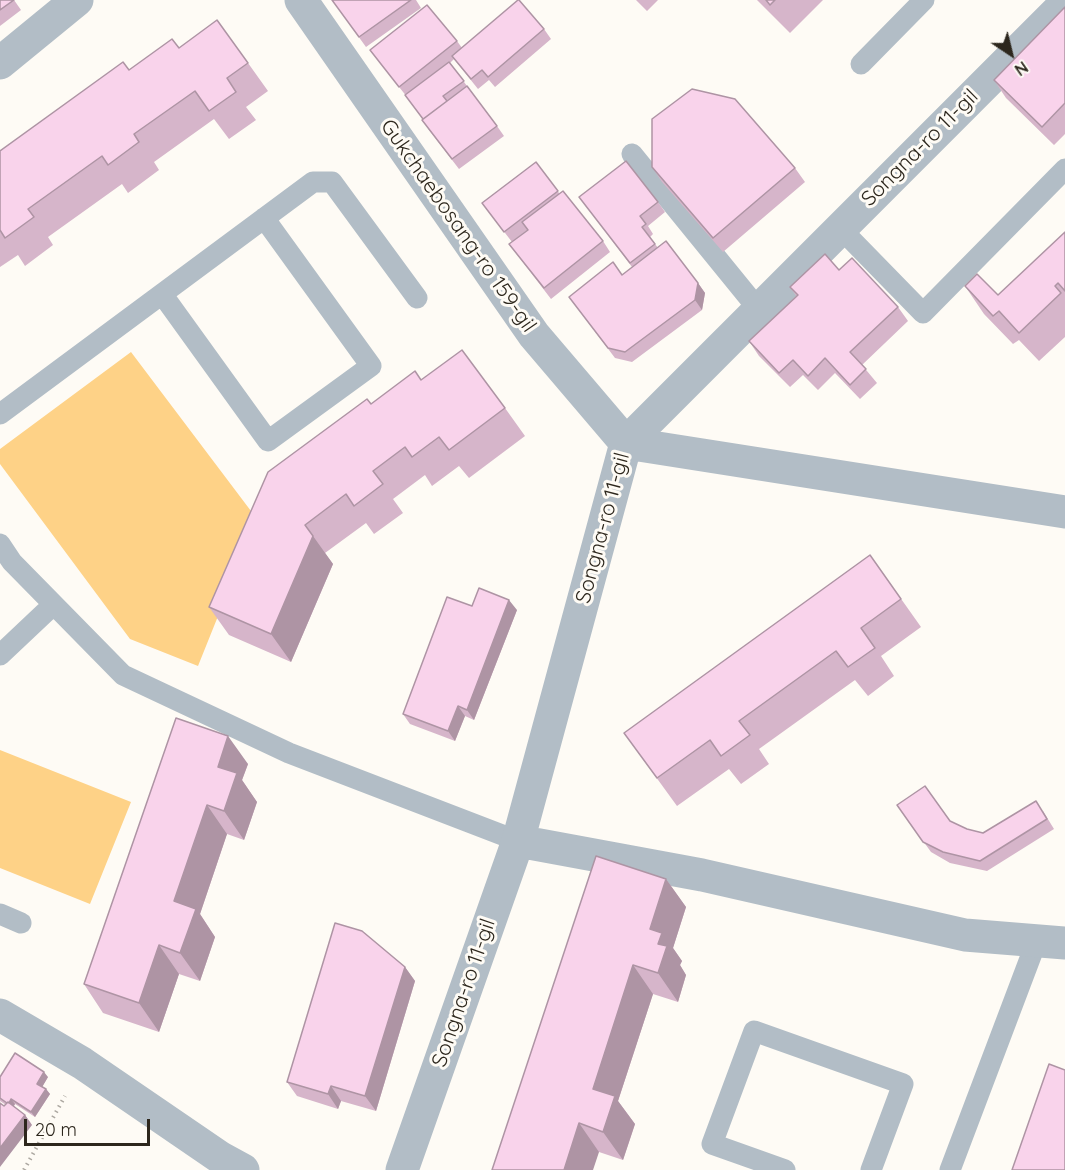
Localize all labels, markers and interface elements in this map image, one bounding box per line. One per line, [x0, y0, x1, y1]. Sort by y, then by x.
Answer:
north arrow [981, 24, 1041, 84]
text: N [1011, 57, 1032, 80]
street label: Songna-ro 11-gil [856, 84, 984, 212]
street label: Gukchaebosang-ro 159-gil [375, 115, 541, 337]
street label: Songna-ro 11-gil [571, 450, 635, 606]
street label: Songna-ro 11-gil [427, 916, 501, 1070]
scale bar [27, 1107, 153, 1145]
text: 20 m [35, 1118, 77, 1141]

